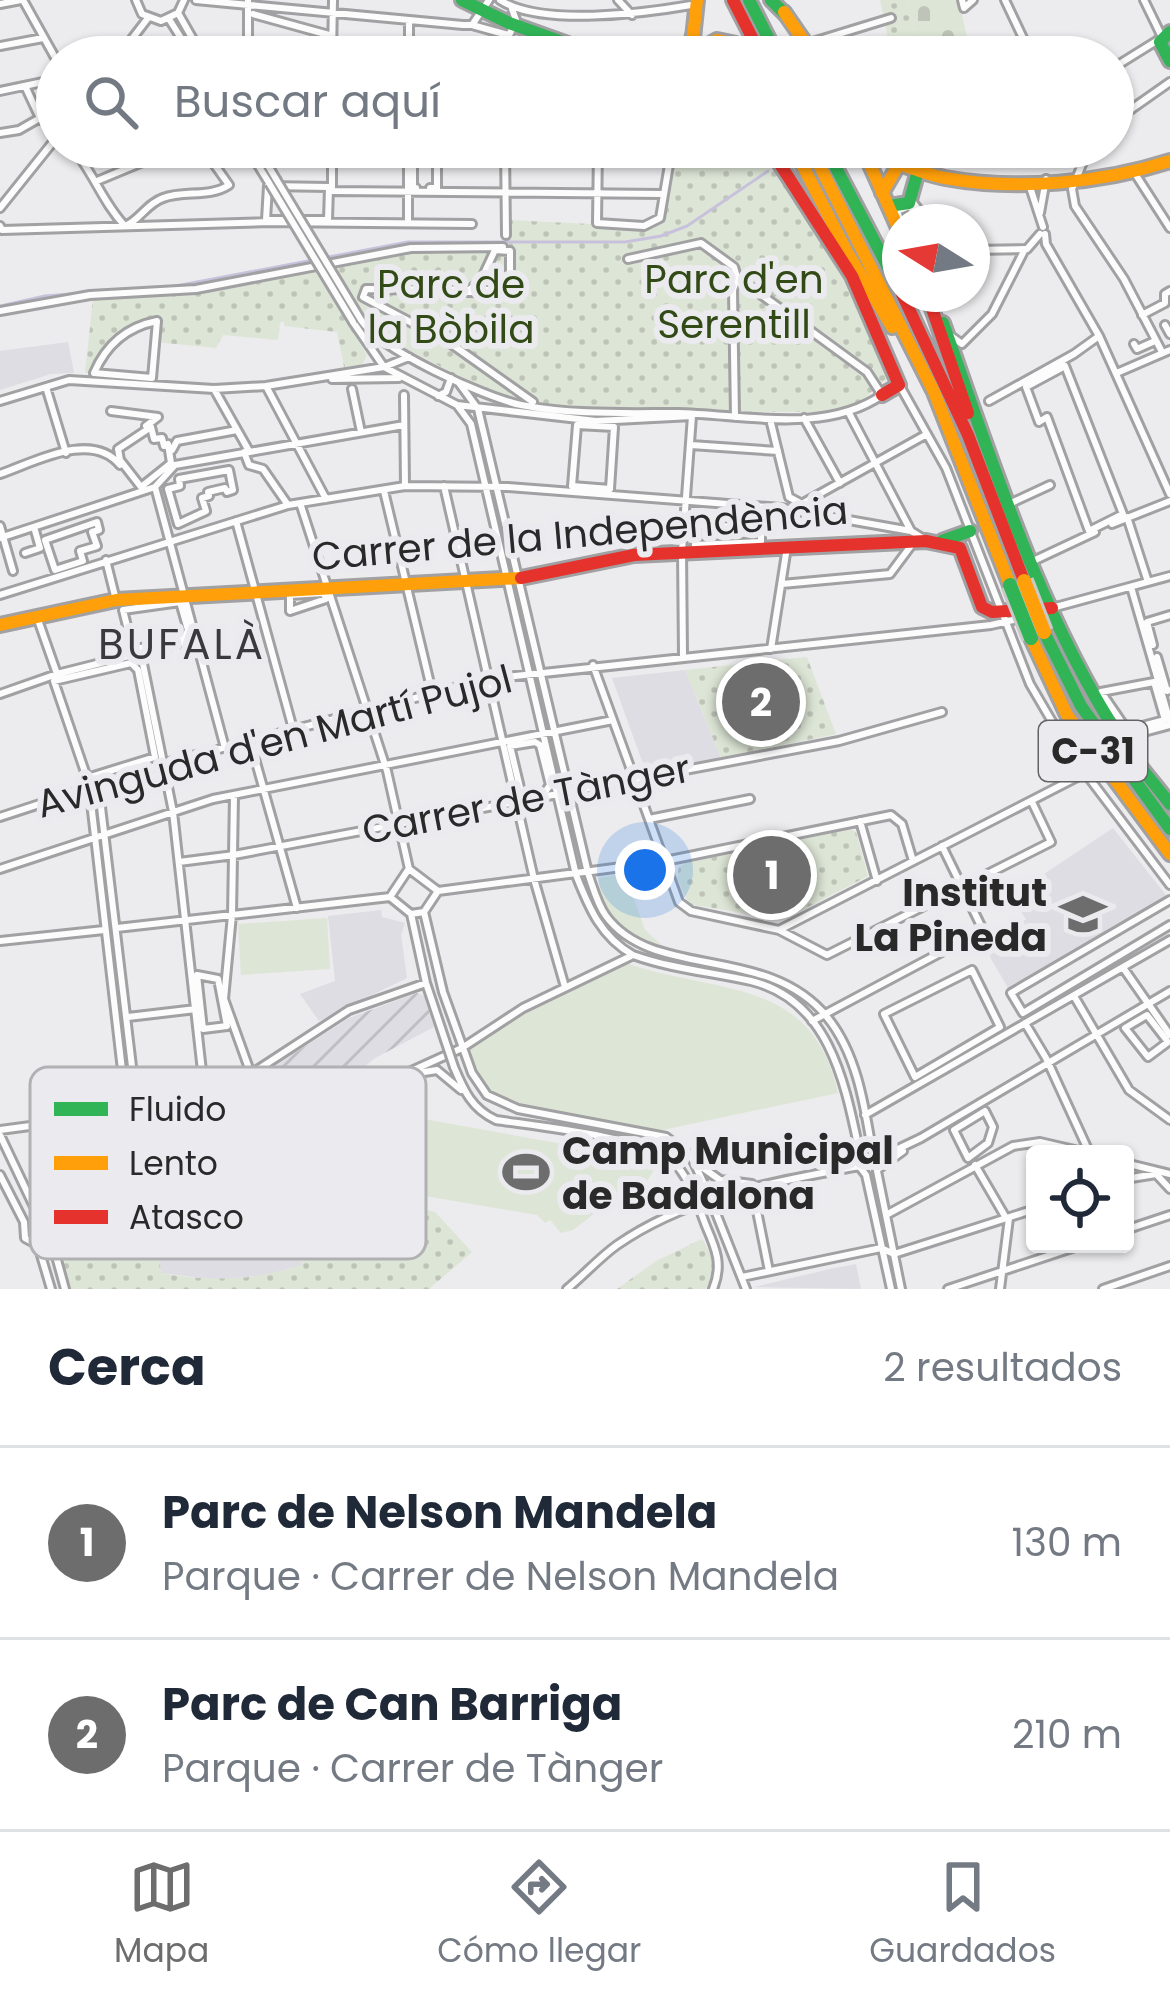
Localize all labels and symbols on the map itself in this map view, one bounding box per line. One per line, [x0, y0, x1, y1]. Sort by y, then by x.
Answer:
north arrow [882, 204, 990, 312]
park label: Parc d'en Serentill [644, 252, 824, 352]
park label: Parc de la Bòbila [367, 257, 535, 357]
street label: Carrer de la Independència [310, 483, 850, 584]
district label: BUFALÀ [98, 615, 266, 674]
street label: Avinguda d'en Martí Pujol [30, 652, 518, 831]
pin: 2 [722, 657, 800, 747]
road number: C-31 [1039, 721, 1147, 781]
street label: Carrer de Tànger [357, 741, 695, 858]
pin: 1 [733, 830, 811, 920]
your location [615, 840, 675, 900]
place label: Institut La Pineda [855, 865, 1047, 965]
school or university icon: Institut La Pineda [1058, 889, 1108, 939]
legend [30, 1067, 426, 1259]
text: Fluido [129, 1086, 226, 1133]
place label: Camp Municipal de Badalona [562, 1123, 894, 1223]
text: Lento [129, 1140, 218, 1187]
sports icon: Camp Municipal de Badalona [501, 1147, 551, 1197]
text: Atasco [129, 1194, 244, 1241]

